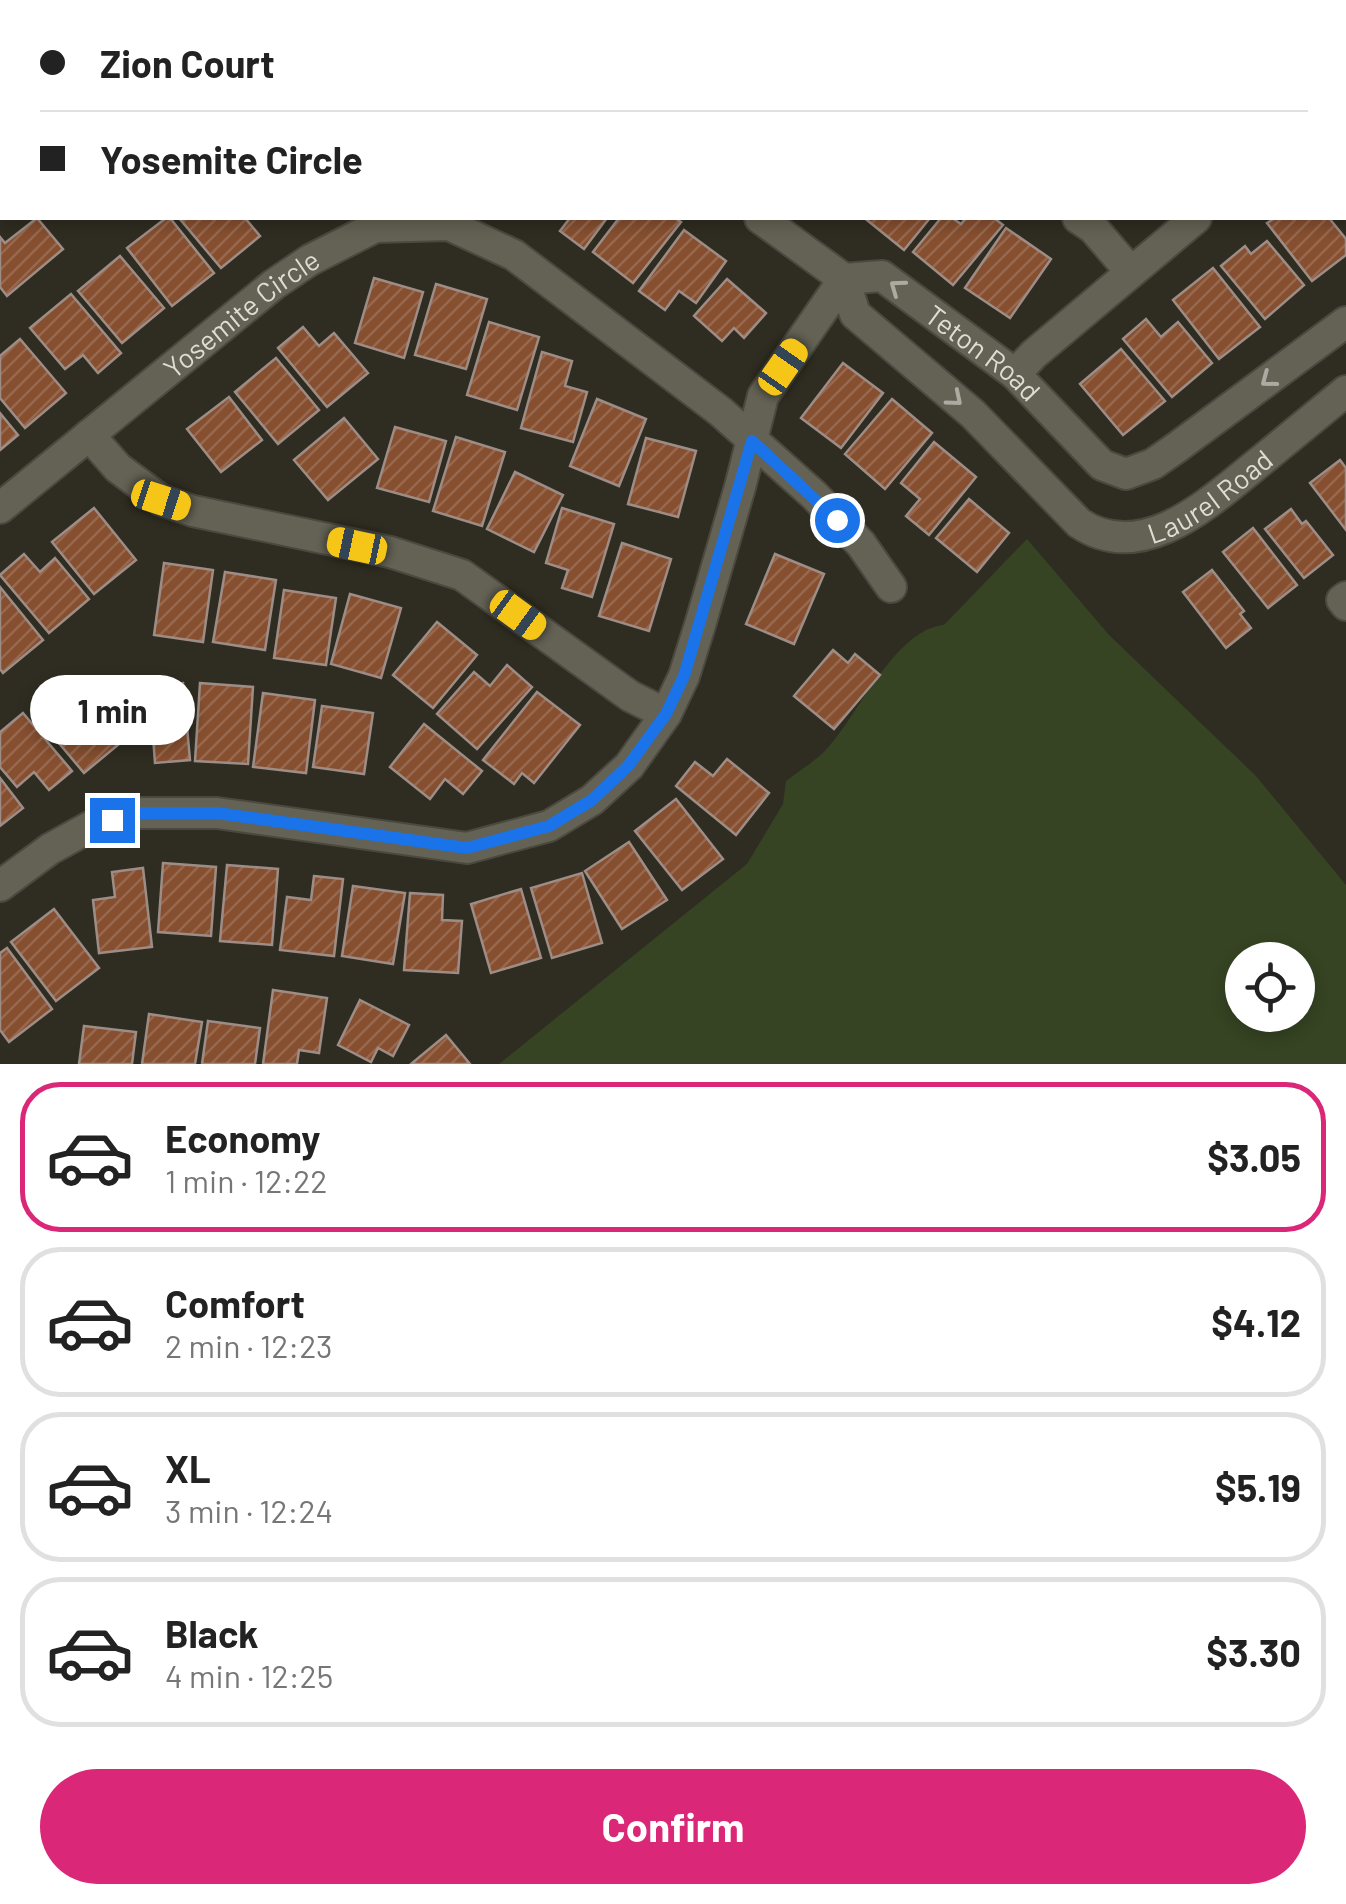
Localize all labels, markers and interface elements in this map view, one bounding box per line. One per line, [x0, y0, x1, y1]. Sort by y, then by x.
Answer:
text: Zion Court [100, 40, 275, 86]
text: Yosemite Circle [100, 136, 363, 182]
street label: Yosemite Circle [156, 242, 325, 385]
one-way arrow [889, 281, 908, 299]
street label: Teton Road [919, 297, 1048, 407]
car [754, 334, 812, 400]
one-way arrow [1261, 368, 1279, 385]
one-way arrow [943, 387, 962, 405]
street label: Laurel Road [1143, 442, 1279, 550]
car [128, 476, 194, 524]
route start [815, 498, 860, 543]
car [325, 525, 389, 567]
car [485, 585, 551, 645]
callout: 1 min [29, 675, 194, 745]
text: 1 min [77, 691, 148, 729]
route end [90, 798, 135, 843]
map controls [1225, 942, 1315, 1032]
button: locate [1225, 942, 1315, 1032]
icon: car [45, 1112, 135, 1202]
text: Economy [165, 1115, 320, 1161]
text: $3.05 [1207, 1134, 1301, 1180]
text: 1 min · 12:22 [165, 1161, 328, 1199]
icon: car [45, 1277, 135, 1367]
text: Comfort [165, 1280, 305, 1326]
text: $4.12 [1211, 1299, 1301, 1345]
text: 2 min · 12:23 [165, 1326, 333, 1364]
icon: car [45, 1442, 135, 1532]
text: XL [165, 1445, 211, 1491]
text: $5.19 [1215, 1464, 1301, 1510]
text: 3 min · 12:24 [165, 1491, 333, 1529]
icon: car [45, 1607, 135, 1697]
text: Black [165, 1610, 259, 1656]
text: $3.30 [1206, 1629, 1301, 1675]
text: 4 min · 12:25 [165, 1656, 333, 1694]
button: Confirm [40, 1769, 1306, 1884]

